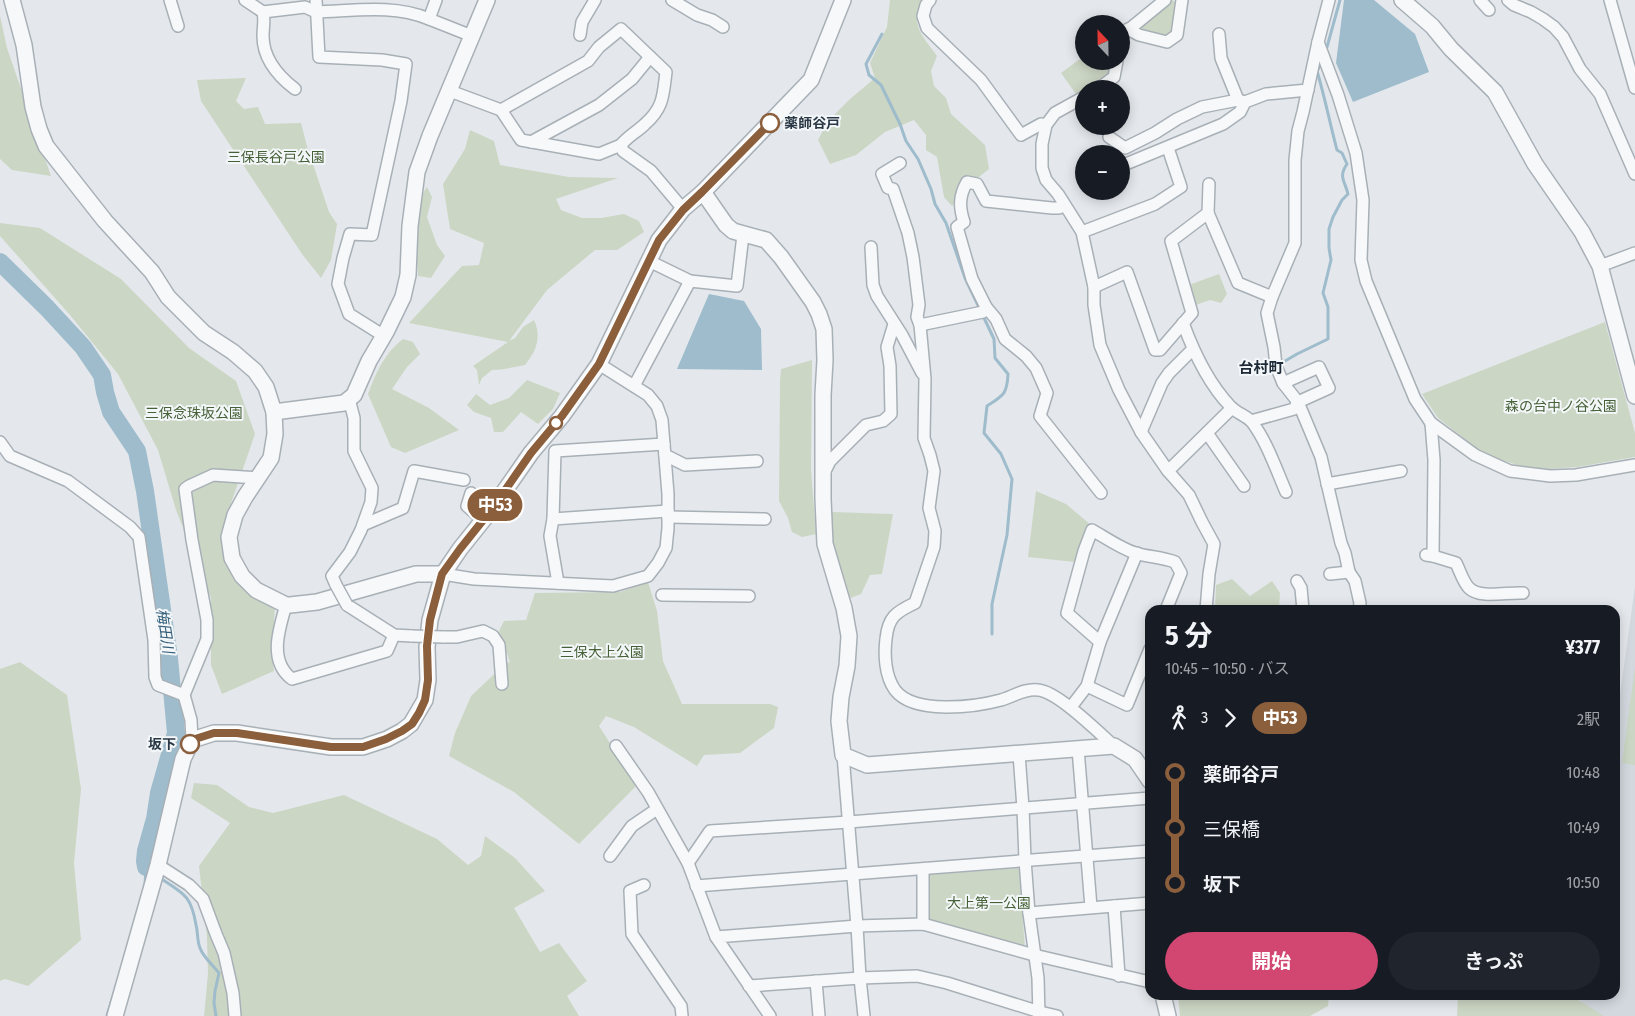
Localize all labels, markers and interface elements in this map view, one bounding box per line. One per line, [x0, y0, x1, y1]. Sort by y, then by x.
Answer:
north arrow [1075, 15, 1130, 70]
map controls [1075, 15, 1130, 200]
button: + [1075, 80, 1130, 135]
marker: 薬師谷戸 [760, 113, 780, 133]
place label: 薬師谷戸 [784, 115, 840, 132]
button: − [1075, 145, 1130, 200]
park label: 三保長谷戸公園 [227, 149, 325, 166]
district label: 台村町 [1238, 359, 1284, 377]
park label: 森の台中ノ谷公園 [1505, 398, 1617, 415]
park label: 三保念珠坂公園 [145, 405, 243, 422]
unlabelled marker [549, 416, 563, 430]
line badge: 中53 [466, 489, 524, 521]
text: 中53 [477, 494, 513, 516]
water label: 梅田川 [153, 607, 178, 657]
text: 5 分 [1165, 619, 1213, 652]
text: ¥377 [1565, 636, 1600, 659]
park label: 三保大上公園 [560, 644, 644, 661]
text: 10:45 – 10:50 · バス [1165, 659, 1290, 678]
icon: walk [1165, 704, 1193, 732]
icon: forward [1216, 704, 1244, 732]
text: 中53 [1262, 707, 1297, 729]
text: 3 [1201, 708, 1208, 727]
text: 2駅 [1577, 710, 1600, 729]
marker: 坂下 [180, 734, 200, 754]
place label: 坂下 [148, 736, 176, 753]
text: 薬師谷戸 [1203, 763, 1279, 786]
text: 10:48 [1566, 763, 1600, 782]
text: 三保橋 [1203, 818, 1260, 841]
text: 10:49 [1567, 818, 1600, 837]
text: 坂下 [1203, 873, 1241, 896]
text: 10:50 [1566, 873, 1600, 892]
park label: 大上第一公園 [947, 895, 1031, 912]
button: 開始 [1165, 932, 1378, 990]
button: きっぷ [1388, 932, 1600, 990]

